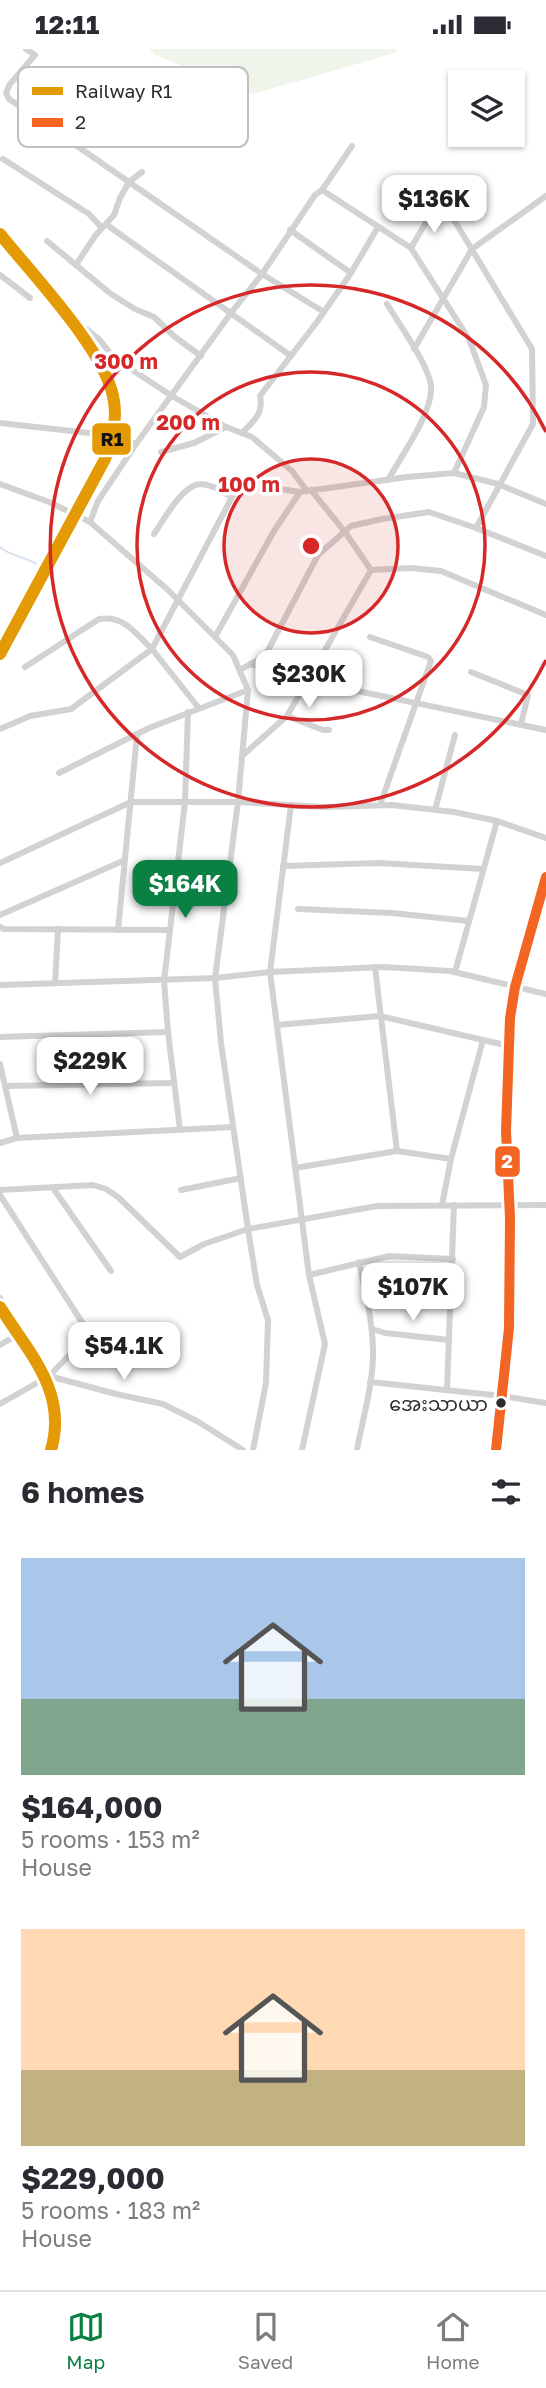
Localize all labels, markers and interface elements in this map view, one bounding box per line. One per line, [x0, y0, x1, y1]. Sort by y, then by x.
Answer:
text: 12:11 [35, 9, 99, 40]
legend [18, 67, 248, 147]
map controls [448, 70, 525, 147]
button: layers [448, 70, 525, 147]
text: Railway R1 [75, 79, 172, 102]
text: 2 [75, 110, 86, 133]
pin: $136K [385, 176, 483, 235]
text: $136K [398, 184, 470, 212]
text: 300 m [94, 348, 158, 374]
text: 200 m [156, 409, 220, 435]
line badge: R1 [91, 422, 132, 456]
text: R1 [101, 427, 124, 450]
text: 100 m [218, 471, 280, 497]
centre of rings [299, 534, 323, 558]
pin: $230K [260, 651, 358, 710]
text: $230K [271, 659, 347, 687]
pin: $164K [136, 861, 234, 920]
text: $164K [149, 869, 221, 897]
pin: $229K [41, 1037, 139, 1097]
text: $229K [53, 1046, 127, 1074]
line badge: 2 [494, 1145, 521, 1178]
text: 2 [501, 1149, 513, 1172]
pin: $107K [364, 1263, 462, 1323]
text: $107K [377, 1272, 449, 1300]
pin: $54.1K [67, 1323, 181, 1382]
text: $54.1K [84, 1331, 164, 1359]
place label: အေးသာယာ [389, 1392, 488, 1415]
marker: အေးသာယာ [494, 1396, 508, 1410]
icon: filters [487, 1473, 525, 1511]
text: 6 homes [21, 1474, 144, 1510]
icon: home [210, 1604, 336, 1730]
text: $164,000 [21, 1789, 162, 1825]
text: 5 rooms · 153 m² [21, 1825, 200, 1853]
text: House [21, 1853, 92, 1881]
icon: home [210, 1975, 336, 2101]
text: $229,000 [21, 2160, 165, 2196]
text: 5 rooms · 183 m² [21, 2196, 200, 2224]
text: House [21, 2224, 92, 2252]
tab: Map [66, 2308, 105, 2373]
tab: Saved [238, 2308, 293, 2373]
tab: Home [426, 2308, 480, 2373]

